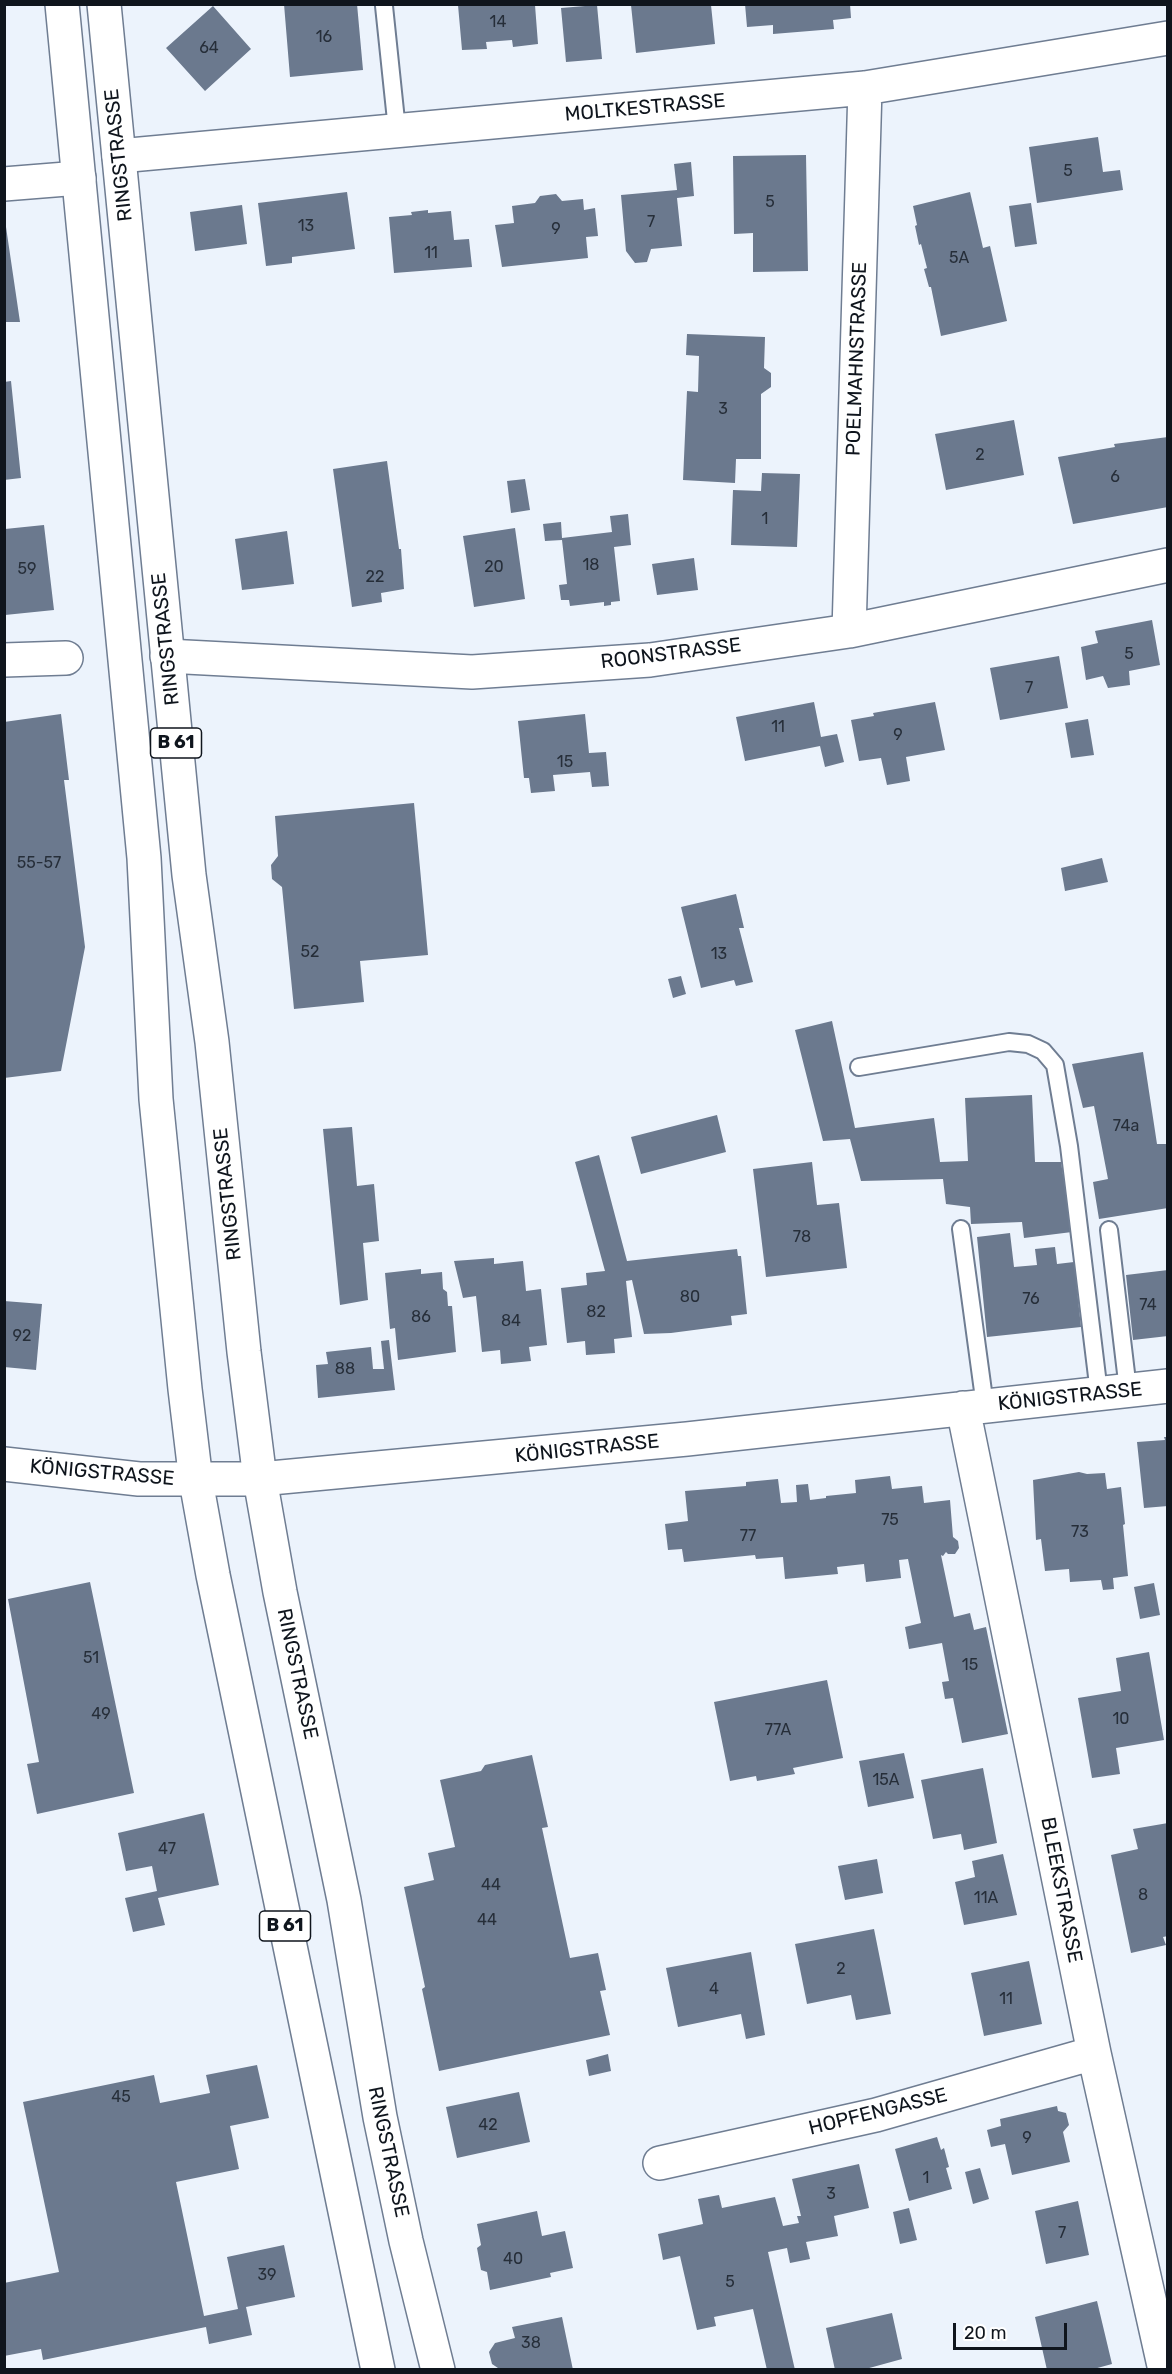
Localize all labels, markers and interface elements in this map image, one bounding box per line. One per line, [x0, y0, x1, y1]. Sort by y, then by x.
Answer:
house number: 14 [490, 12, 506, 32]
house number: 16 [316, 27, 332, 47]
house number: 64 [199, 38, 219, 58]
street label: RINGSTRASSE [100, 87, 138, 223]
street label: MOLTKESTRASSE [564, 89, 726, 127]
house number: 5 [1063, 161, 1073, 181]
house number: 5 [765, 192, 775, 212]
house number: 7 [647, 212, 655, 232]
house number: 13 [298, 216, 314, 236]
house number: 9 [551, 219, 561, 239]
house number: 11 [424, 243, 438, 263]
house number: 5A [949, 248, 969, 268]
street label: POELMAHNSTRASSE [842, 261, 872, 457]
house number: 3 [718, 399, 728, 419]
house number: 2 [975, 445, 985, 465]
house number: 6 [1110, 467, 1120, 487]
house number: 1 [762, 509, 768, 529]
house number: 18 [582, 555, 600, 575]
house number: 20 [484, 557, 504, 577]
house number: 59 [18, 559, 36, 579]
house number: 22 [366, 567, 384, 587]
street label: RINGSTRASSE [147, 571, 185, 707]
street label: ROONSTRASSE [599, 633, 743, 675]
house number: 5 [1124, 644, 1134, 664]
house number: 7 [1025, 678, 1033, 698]
house number: 11 [771, 717, 785, 737]
house number: 9 [893, 725, 903, 745]
road number: B 61 [150, 728, 201, 758]
house number: 15 [557, 752, 573, 772]
house number: 55-57 [17, 853, 61, 873]
house number: 52 [301, 942, 319, 962]
house number: 13 [711, 944, 727, 964]
house number: 74a [1113, 1116, 1139, 1136]
street label: RINGSTRASSE [209, 1126, 247, 1262]
house number: 78 [793, 1227, 811, 1247]
house number: 80 [680, 1287, 700, 1307]
house number: 76 [1022, 1289, 1040, 1309]
house number: 74 [1139, 1295, 1157, 1315]
house number: 82 [586, 1302, 606, 1322]
house number: 86 [411, 1307, 431, 1327]
house number: 84 [501, 1311, 521, 1331]
house number: 92 [13, 1326, 31, 1346]
house number: 88 [335, 1359, 355, 1379]
street label: KÖNIGSTRASSE [997, 1377, 1143, 1417]
street label: KÖNIGSTRASSE [514, 1429, 660, 1469]
street label: KÖNIGSTRASSE [29, 1455, 175, 1491]
house number: 75 [881, 1510, 899, 1530]
house number: 73 [1071, 1522, 1089, 1542]
house number: 77 [740, 1526, 756, 1546]
street label: RINGSTRASSE [271, 1606, 323, 1742]
house number: 51 [83, 1648, 99, 1668]
house number: 15 [962, 1655, 978, 1675]
house number: 49 [91, 1704, 111, 1724]
house number: 10 [1112, 1709, 1130, 1729]
house number: 77A [765, 1720, 791, 1740]
house number: 15A [872, 1770, 900, 1790]
street label: BLEEKSTRASSE [1035, 1815, 1087, 1965]
house number: 47 [158, 1839, 176, 1859]
house number: 44 [481, 1875, 501, 1895]
house number: 8 [1138, 1885, 1148, 1905]
house number: 11A [974, 1888, 998, 1908]
house number: 44 [477, 1910, 497, 1930]
road number: B 61 [260, 1911, 310, 1941]
house number: 2 [836, 1959, 846, 1979]
house number: 4 [709, 1979, 719, 1999]
house number: 11 [999, 1989, 1013, 2009]
street label: HOPFENGASSE [806, 2083, 950, 2141]
street label: RINGSTRASSE [362, 2084, 414, 2220]
house number: 45 [111, 2087, 131, 2107]
house number: 42 [478, 2115, 498, 2135]
house number: 9 [1022, 2128, 1032, 2148]
house number: 1 [923, 2168, 929, 2188]
house number: 3 [826, 2184, 836, 2204]
house number: 7 [1058, 2223, 1066, 2243]
house number: 40 [503, 2249, 523, 2269]
house number: 39 [257, 2265, 277, 2285]
house number: 5 [725, 2272, 735, 2292]
scale bar [956, 2311, 1070, 2349]
text: 20 m [964, 2322, 1006, 2344]
house number: 38 [521, 2333, 541, 2353]

